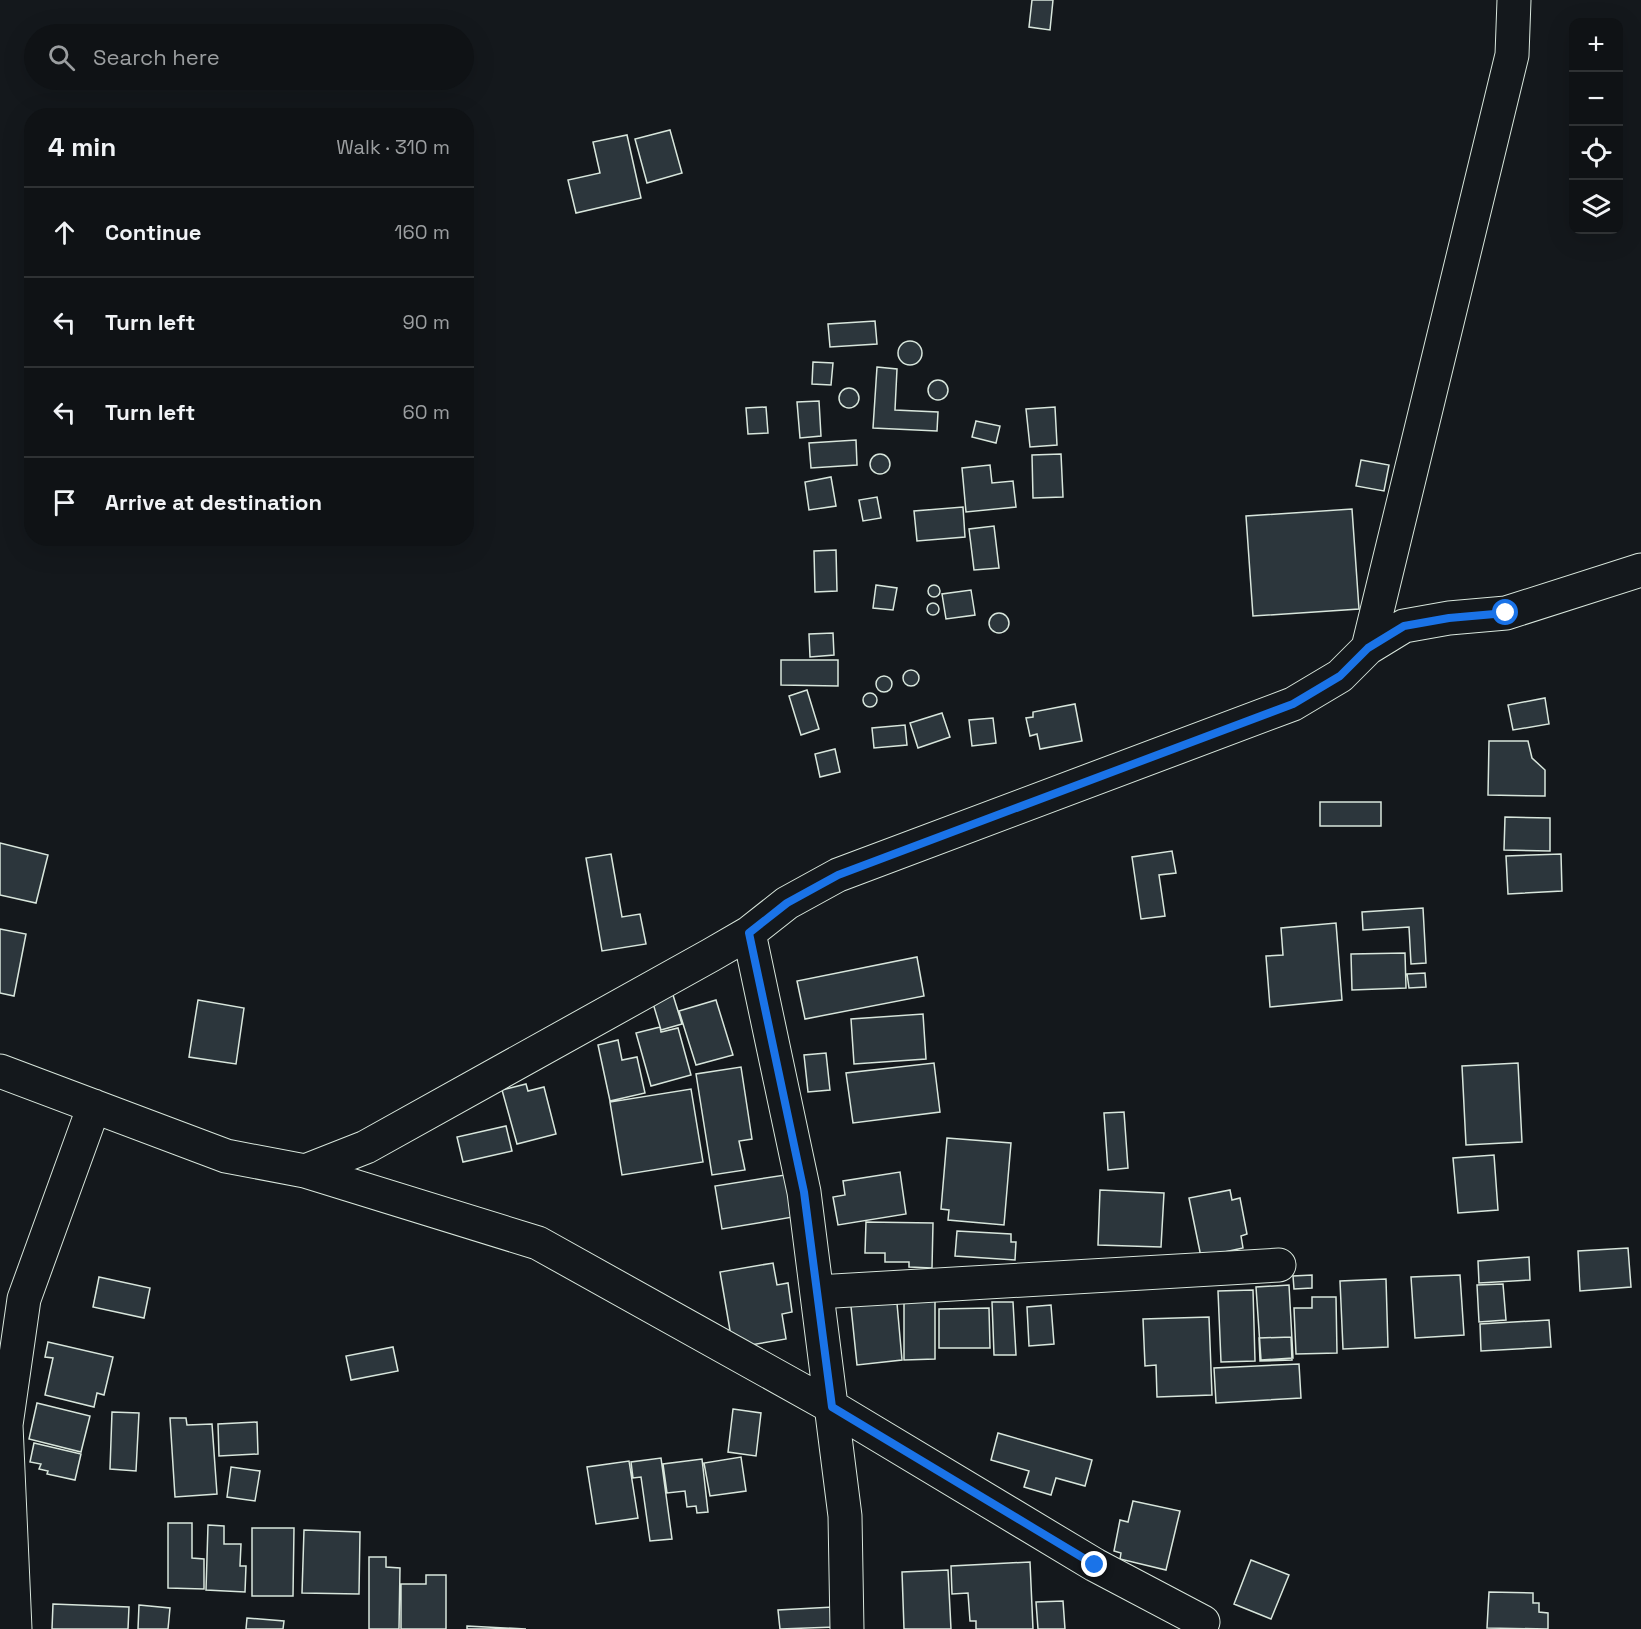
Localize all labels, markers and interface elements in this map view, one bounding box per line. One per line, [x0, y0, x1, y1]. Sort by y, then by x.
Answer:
map controls [1569, 18, 1623, 234]
button: + [1569, 18, 1623, 72]
search box [24, 24, 474, 90]
icon: search [45, 41, 78, 74]
text: Search here [93, 43, 220, 71]
button: − [1569, 72, 1623, 126]
button: locate [1569, 126, 1623, 180]
text: 4 min [48, 130, 116, 164]
text: Walk · 310 m [336, 134, 450, 160]
button: layers [1569, 180, 1623, 234]
icon: ahead [48, 216, 81, 249]
text: Continue [105, 218, 201, 246]
text: 160 m [394, 219, 450, 245]
icon: left [48, 306, 81, 339]
text: Turn left [105, 308, 195, 336]
text: 90 m [403, 309, 450, 335]
icon: left [48, 396, 81, 429]
text: Turn left [105, 398, 195, 426]
text: 60 m [403, 399, 450, 425]
icon: arrive [48, 486, 81, 519]
text: Arrive at destination [105, 488, 322, 516]
route start [1492, 599, 1518, 625]
route end [1081, 1551, 1107, 1577]

